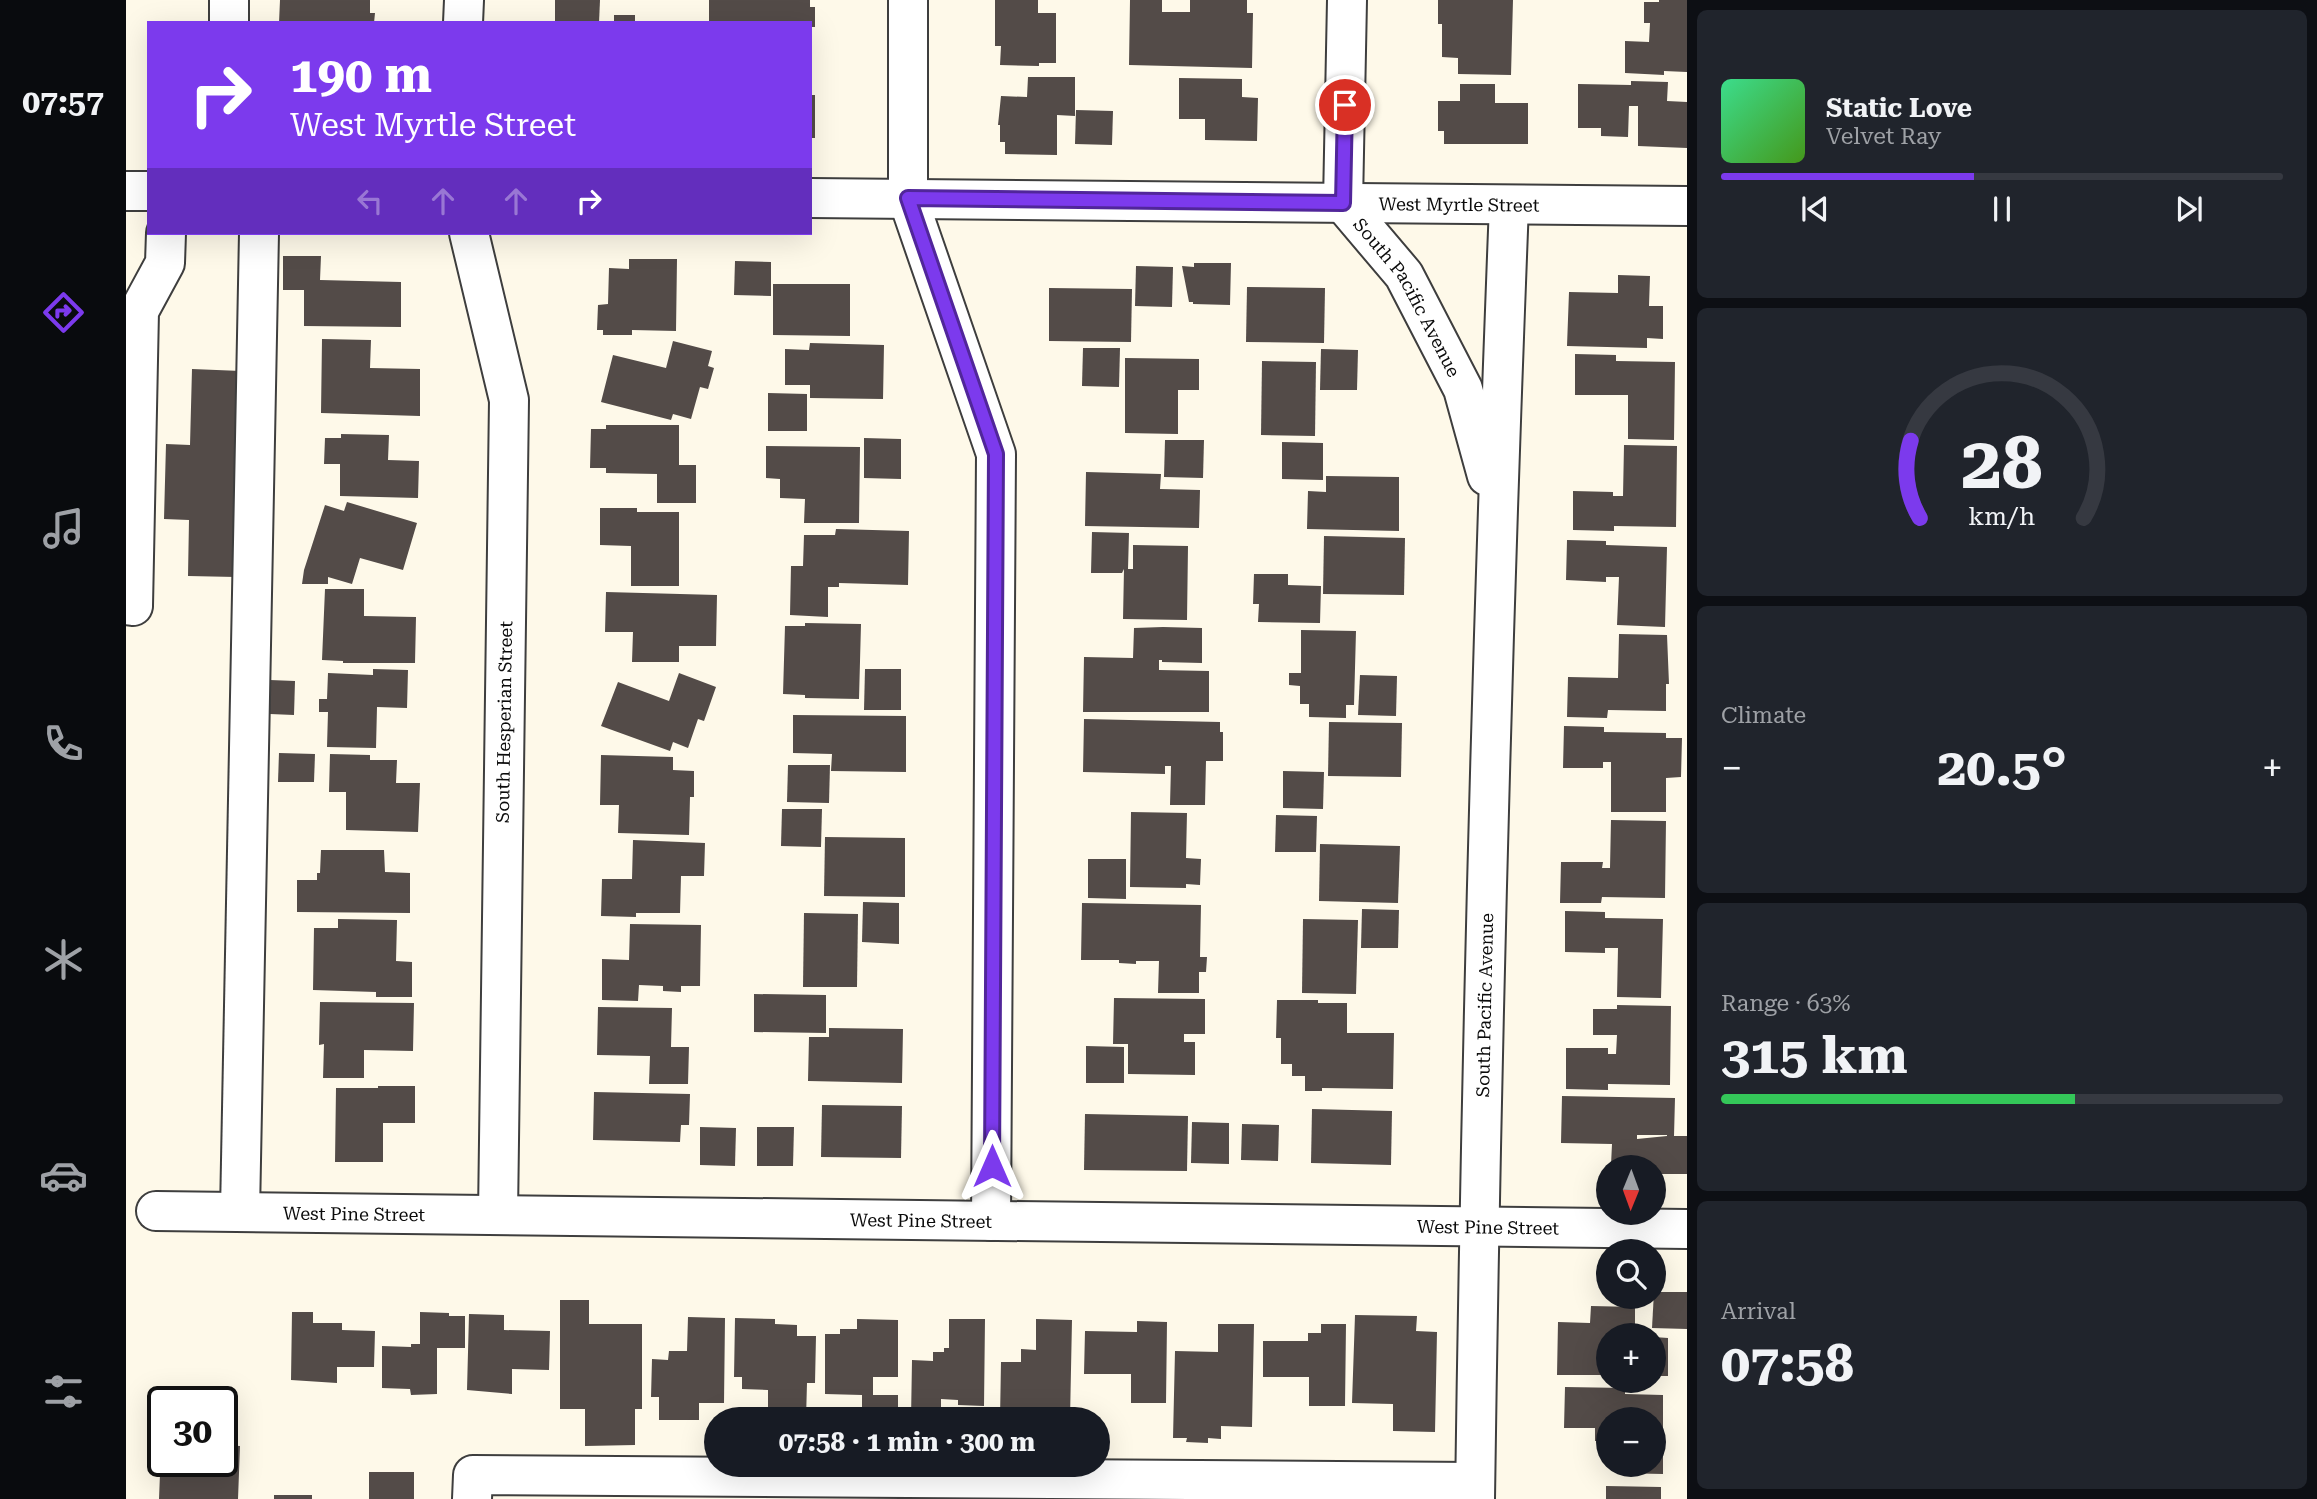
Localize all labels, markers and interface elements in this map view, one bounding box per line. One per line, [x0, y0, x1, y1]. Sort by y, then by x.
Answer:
text: 190 m [290, 47, 432, 104]
icon: right [175, 49, 266, 140]
pin [1315, 75, 1375, 135]
text: 07:57 [22, 83, 104, 121]
icon: arrive [1326, 86, 1364, 124]
text: Static Love [1826, 93, 1972, 123]
text: West Myrtle Street [290, 106, 576, 144]
text: Velvet Ray [1826, 123, 1941, 150]
icon: left [351, 182, 389, 220]
icon: ahead [424, 182, 462, 220]
icon: ahead [497, 182, 535, 220]
icon: right [570, 182, 608, 220]
icon: previous [1796, 190, 1834, 228]
icon: pause [1983, 190, 2021, 228]
icon: next [2170, 190, 2208, 228]
street label: West Myrtle Street [1378, 193, 1540, 215]
street label: South Pacific Avenue [1350, 214, 1465, 380]
icon: directions [39, 288, 88, 337]
text: 28 [1961, 421, 2043, 506]
text: km/h [1969, 501, 2035, 530]
icon: music [39, 504, 88, 553]
street label: South Hesperian Street [492, 620, 516, 823]
text: Climate [1721, 702, 1806, 729]
icon: phone [39, 719, 88, 768]
text: 20.5° [1937, 737, 2067, 798]
text: − [1721, 746, 1742, 790]
text: + [2262, 746, 2283, 790]
street label: South Pacific Avenue [1472, 912, 1497, 1098]
icon: climate [39, 935, 88, 984]
text: Range · 63% [1721, 990, 1850, 1017]
text: 315 km [1721, 1025, 1908, 1086]
position arrow [955, 1129, 1029, 1203]
icon: car [39, 1151, 88, 1200]
north arrow [1596, 1155, 1666, 1225]
map controls [1596, 1155, 1666, 1477]
street label: West Pine Street [283, 1202, 426, 1225]
street label: West Pine Street [850, 1209, 993, 1231]
street label: West Pine Street [1417, 1215, 1559, 1238]
button: search [1596, 1239, 1666, 1309]
text: Arrival [1721, 1298, 1796, 1325]
button: + [1596, 1323, 1666, 1393]
text: 07:58 [1721, 1333, 1854, 1394]
icon: filters [39, 1367, 88, 1416]
speed limit sign: 30 [147, 1386, 238, 1477]
button: − [1596, 1407, 1666, 1477]
text: 07:58 · 1 min · 300 m [779, 1427, 1035, 1457]

